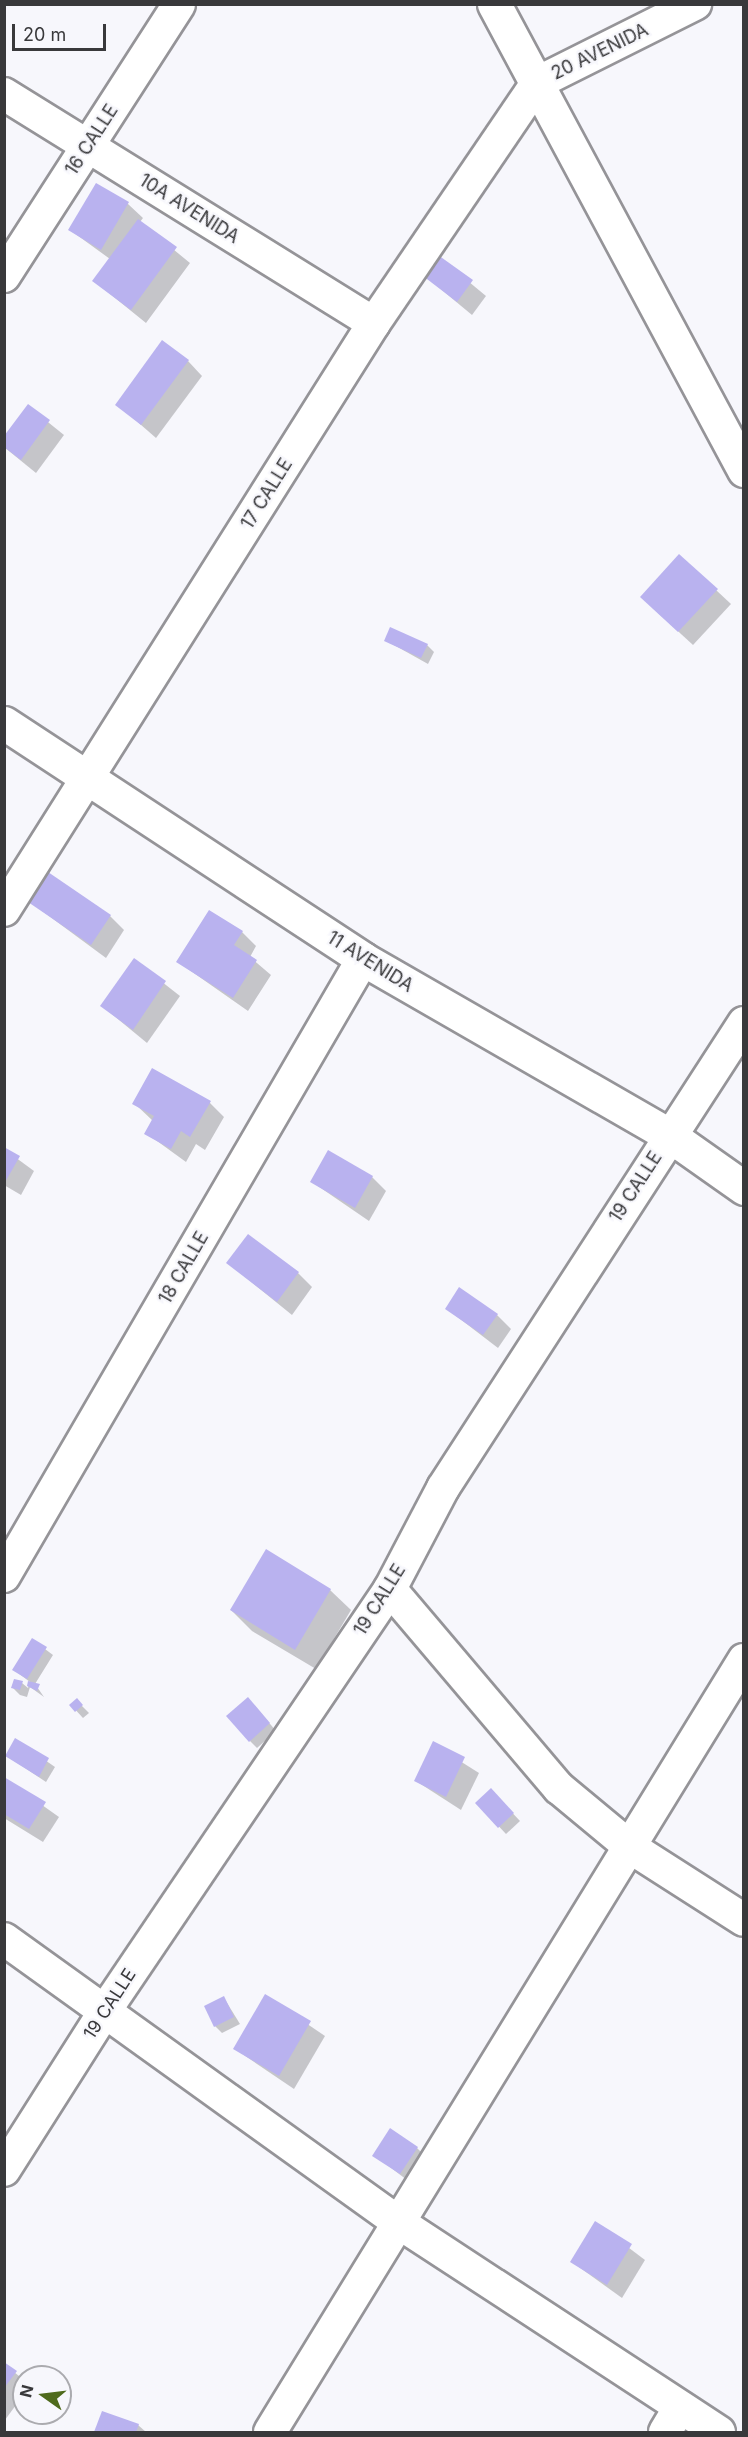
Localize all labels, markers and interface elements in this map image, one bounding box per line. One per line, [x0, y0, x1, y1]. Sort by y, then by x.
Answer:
scale bar [15, 12, 110, 50]
street label: 20 AVENIDA [548, 19, 652, 85]
text: 20 m [23, 24, 66, 45]
street label: 16 CALLE [61, 101, 123, 179]
street label: 10A AVENIDA [135, 170, 243, 248]
street label: 17 CALLE [237, 455, 297, 533]
street label: 11 AVENIDA [323, 927, 417, 997]
street label: 19 CALLE [605, 1148, 667, 1226]
street label: 18 CALLE [155, 1228, 213, 1308]
street label: 19 CALLE [350, 1560, 410, 1640]
street label: 19 CALLE [79, 1965, 141, 2043]
north arrow [12, 2365, 72, 2425]
text: N [15, 2383, 38, 2399]

